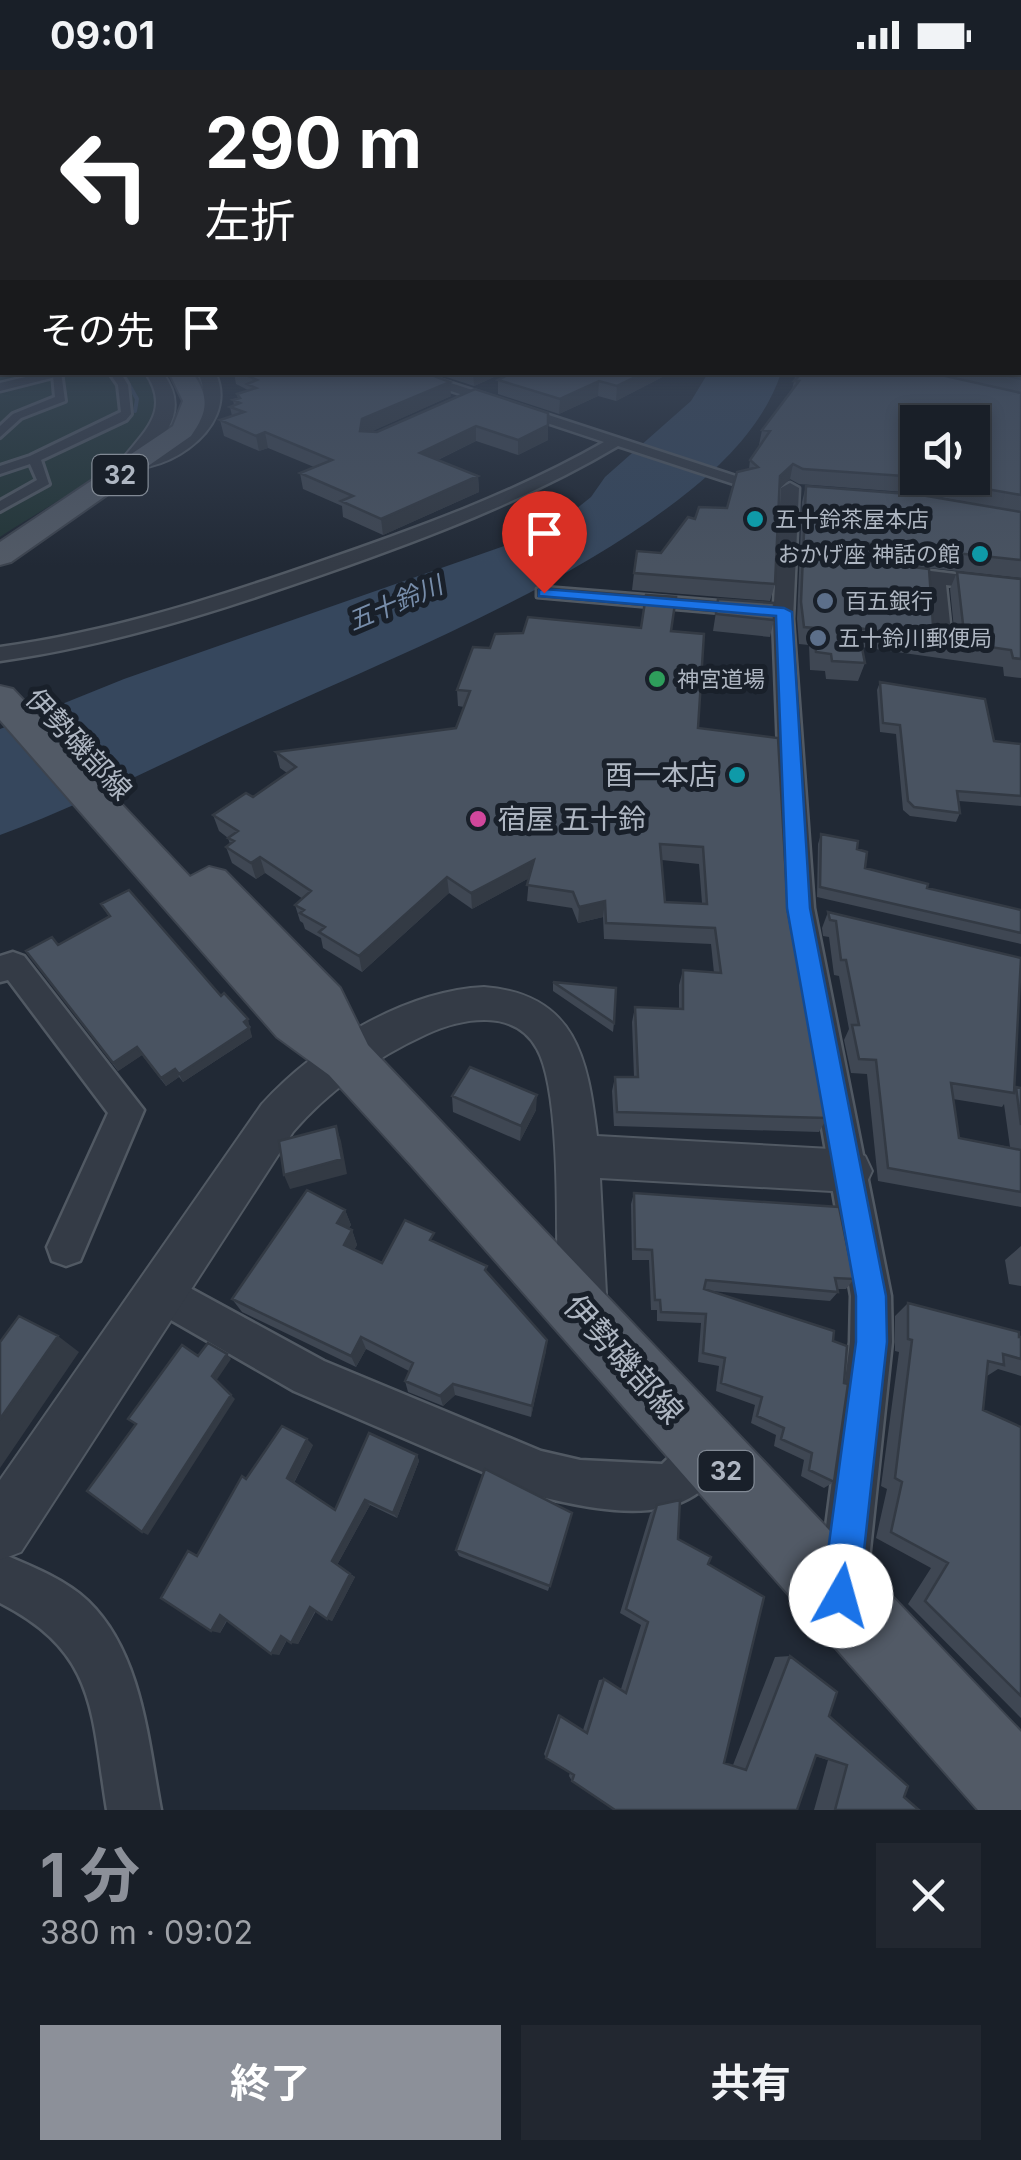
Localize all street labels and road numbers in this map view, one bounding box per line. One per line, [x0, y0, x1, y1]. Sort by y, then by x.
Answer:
road number: 32 [92, 455, 148, 495]
street label: 伊勢磯部線 [19, 681, 139, 807]
street label: 伊勢磯部線 [556, 1286, 692, 1432]
road number: 32 [698, 1451, 754, 1491]

